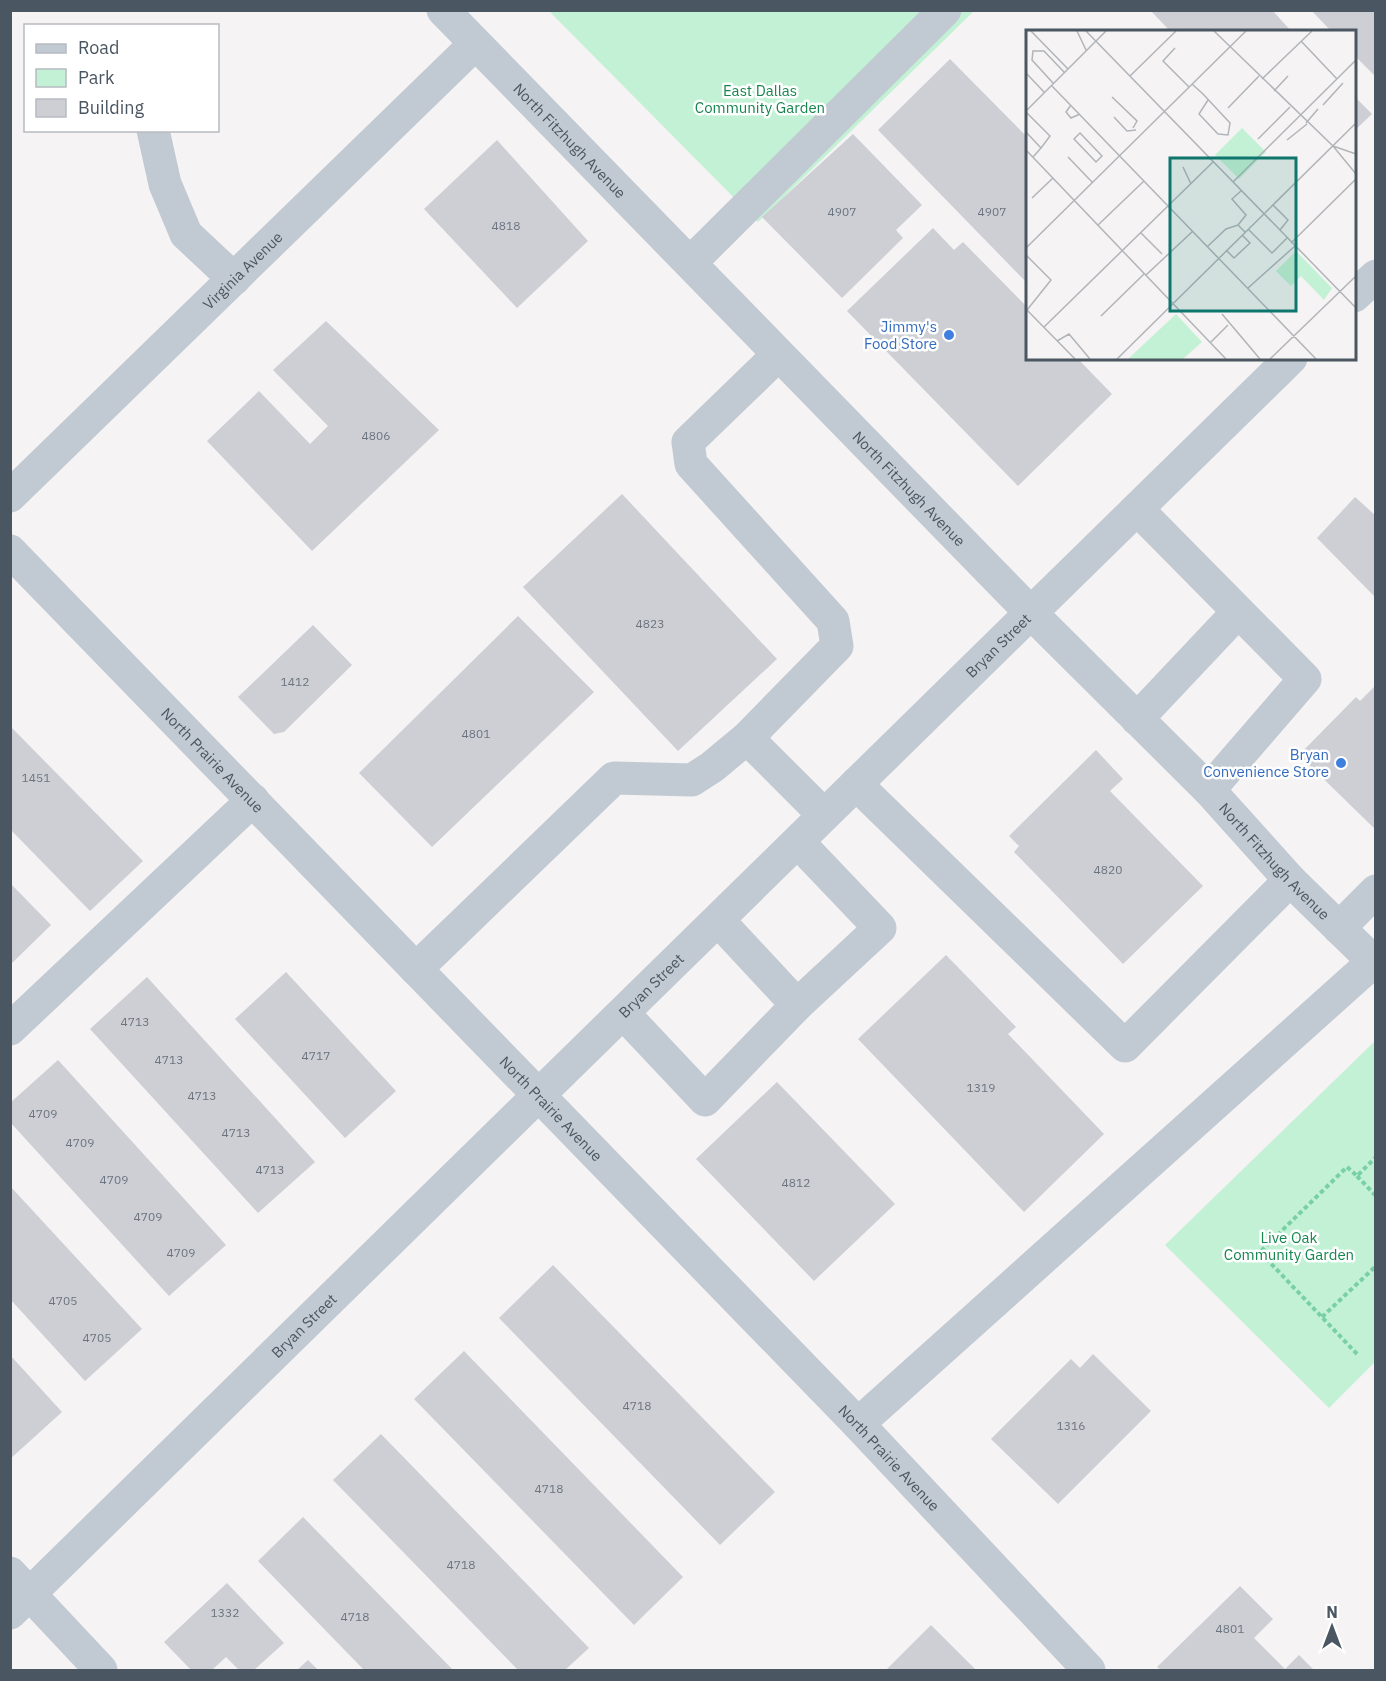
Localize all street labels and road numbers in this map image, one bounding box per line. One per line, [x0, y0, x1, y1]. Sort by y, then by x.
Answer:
street label: North Fitzhugh Avenue [510, 79, 630, 202]
street label: Virginia Avenue [198, 227, 286, 313]
street label: North Fitzhugh Avenue [849, 427, 970, 550]
street label: Bryan Street [961, 609, 1035, 681]
street label: North Prairie Avenue [157, 703, 268, 816]
street label: North Fitzhugh Avenue [1215, 798, 1334, 923]
street label: Bryan Street [614, 949, 687, 1021]
street label: North Prairie Avenue [496, 1052, 607, 1165]
street label: Bryan Street [267, 1289, 340, 1362]
street label: North Prairie Avenue [835, 1400, 944, 1515]

